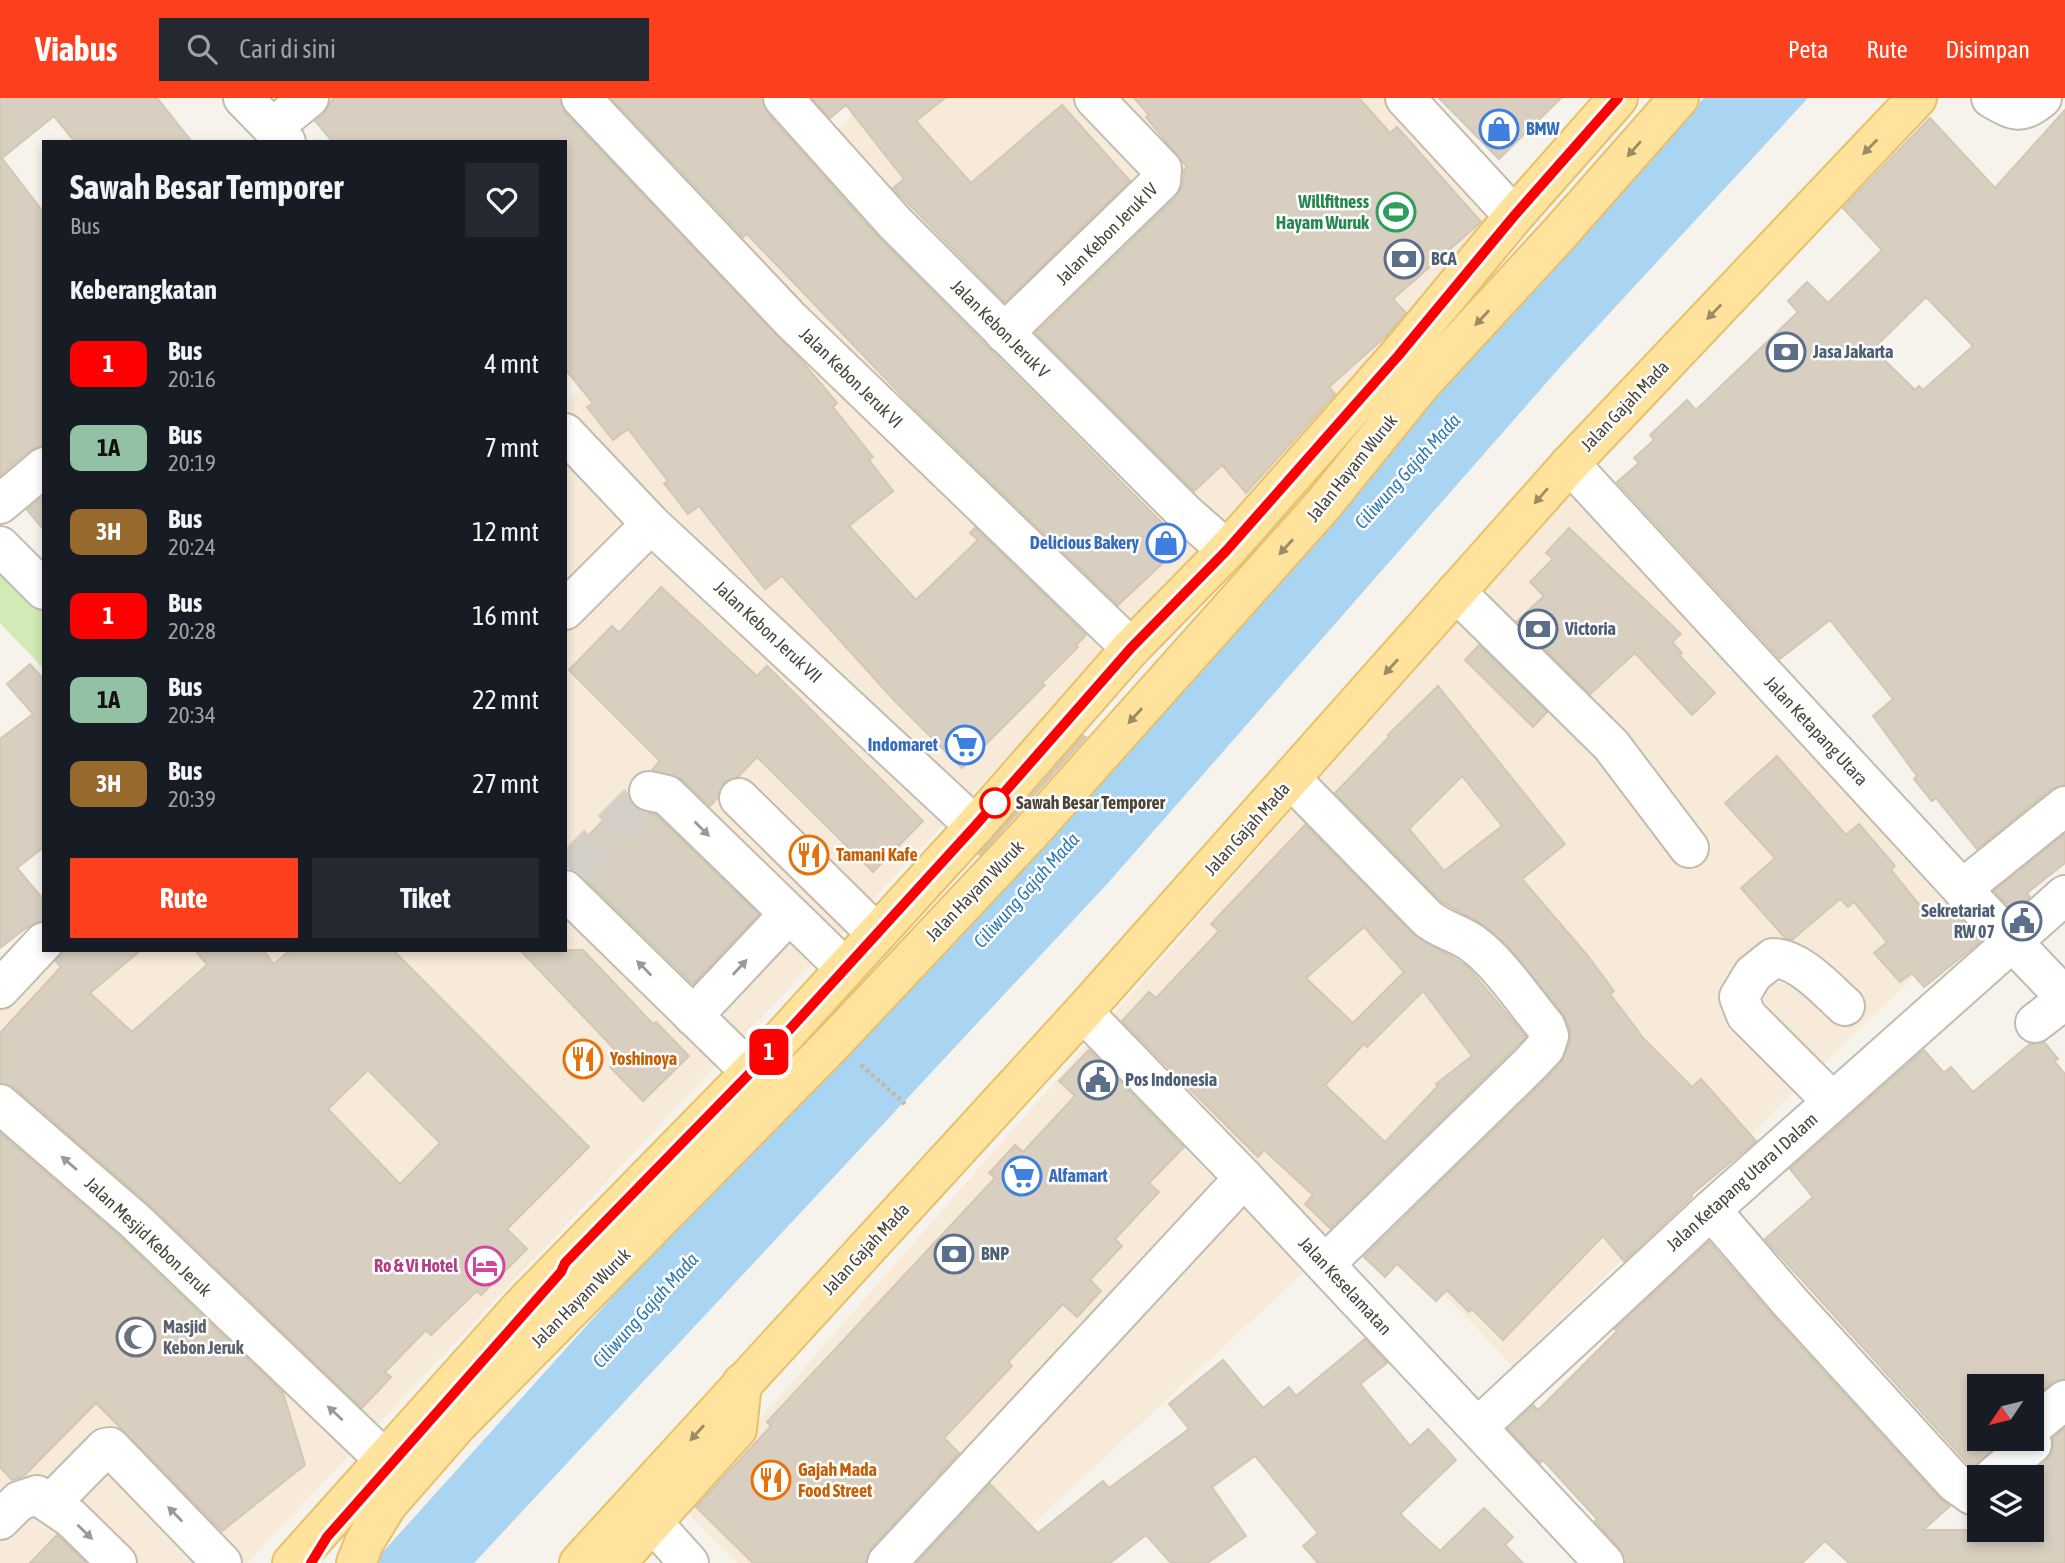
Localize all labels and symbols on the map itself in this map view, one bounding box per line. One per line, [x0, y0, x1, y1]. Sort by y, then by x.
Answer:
shop icon: BMW [1478, 108, 1520, 150]
place label: BMW [1526, 118, 1561, 139]
one-way arrow [1862, 139, 1879, 156]
one-way arrow [1626, 140, 1642, 158]
street label: Jalan Kebon Jeruk IV [1051, 178, 1162, 289]
place label: Willfitness Hayam Wuruk [1276, 191, 1370, 233]
sports icon: Willfitness Hayam Wuruk [1375, 191, 1417, 233]
bank icon: BCA [1383, 238, 1425, 280]
place label: BCA [1431, 248, 1457, 269]
street label: Jalan Kebon Jeruk V [947, 275, 1054, 382]
one-way arrow [1705, 304, 1722, 321]
one-way arrow [1474, 309, 1490, 326]
street label: Jalan Kebon Jeruk VI [795, 323, 907, 432]
bank icon: Jasa Jakarta [1765, 331, 1807, 373]
place label: Jasa Jakarta [1812, 341, 1893, 362]
street label: Jalan Gajah Mada [1576, 356, 1673, 455]
water label: Ciliwung Gajah Mada [1350, 409, 1464, 533]
street label: Jalan Hayam Wuruk [1302, 410, 1401, 525]
one-way arrow [1533, 487, 1549, 505]
shop icon: Delicious Bakery [1145, 522, 1187, 564]
place label: Delicious Bakery [1030, 532, 1140, 553]
one-way arrow [1278, 538, 1294, 556]
street label: Jalan Kebon Jeruk VII [710, 576, 827, 687]
bank icon: Victoria [1517, 608, 1559, 650]
place label: Victoria [1564, 618, 1616, 639]
one-way arrow [1383, 658, 1399, 675]
street label: Jalan Ketapang Utara [1760, 672, 1872, 790]
one-way arrow [1127, 708, 1143, 725]
supermarket icon: Indomaret [944, 724, 986, 766]
place label: Indomaret [868, 734, 939, 755]
street label: Jalan Gajah Mada [1200, 778, 1294, 879]
marker: Sawah Besar Temporer [980, 788, 1010, 818]
place label: Sawah Besar Temporer [1016, 792, 1166, 813]
one-way arrow [694, 821, 711, 838]
water label: Ciliwung Gajah Mada [969, 828, 1083, 952]
restaurant icon: Tamani Kafe [788, 834, 830, 876]
street label: Jalan Hayam Wuruk [921, 836, 1028, 945]
place label: Tamani Kafe [836, 844, 918, 865]
place label: Sekretariat RW 07 [1921, 900, 1996, 942]
public building icon: Sekretariat RW 07 [2001, 900, 2043, 942]
one-way arrow [731, 959, 747, 976]
one-way arrow [636, 961, 653, 977]
line badge: 1 [746, 1029, 792, 1075]
restaurant icon: Yoshinoya [562, 1038, 604, 1080]
place label: Yoshinoya [609, 1048, 677, 1069]
public building icon: Pos Indonesia [1077, 1059, 1119, 1101]
place label: Pos Indonesia [1125, 1069, 1217, 1090]
street label: Jalan Ketapang Utara I Dalam [1662, 1108, 1822, 1255]
supermarket icon: Alfamart [1001, 1155, 1043, 1197]
one-way arrow [60, 1156, 77, 1171]
place label: Alfamart [1048, 1165, 1108, 1186]
street label: Jalan Mesjid Kebon Jeruk [81, 1173, 216, 1301]
street label: Jalan Gajah Mada [818, 1199, 913, 1299]
street label: Jalan Keselamatan [1295, 1232, 1396, 1339]
bank icon: BNP [933, 1233, 975, 1275]
place label: BNP [981, 1243, 1009, 1264]
street label: Jalan Hayam Wuruk [527, 1244, 635, 1352]
hotel icon: Ro & Vi Hotel [464, 1245, 506, 1287]
water label: Ciliwung Gajah Mada [588, 1248, 702, 1372]
place label: Ro & Vi Hotel [374, 1255, 458, 1276]
mosque icon: Masjid Kebon Jeruk [115, 1316, 157, 1358]
place label: Masjid Kebon Jeruk [163, 1316, 245, 1358]
north arrow [1967, 1374, 2044, 1451]
one-way arrow [327, 1405, 344, 1421]
one-way arrow [689, 1424, 705, 1441]
restaurant icon: Gajah Mada Food Street [750, 1459, 792, 1501]
place label: Gajah Mada Food Street [798, 1459, 877, 1501]
one-way arrow [167, 1505, 184, 1522]
one-way arrow [77, 1523, 94, 1540]

